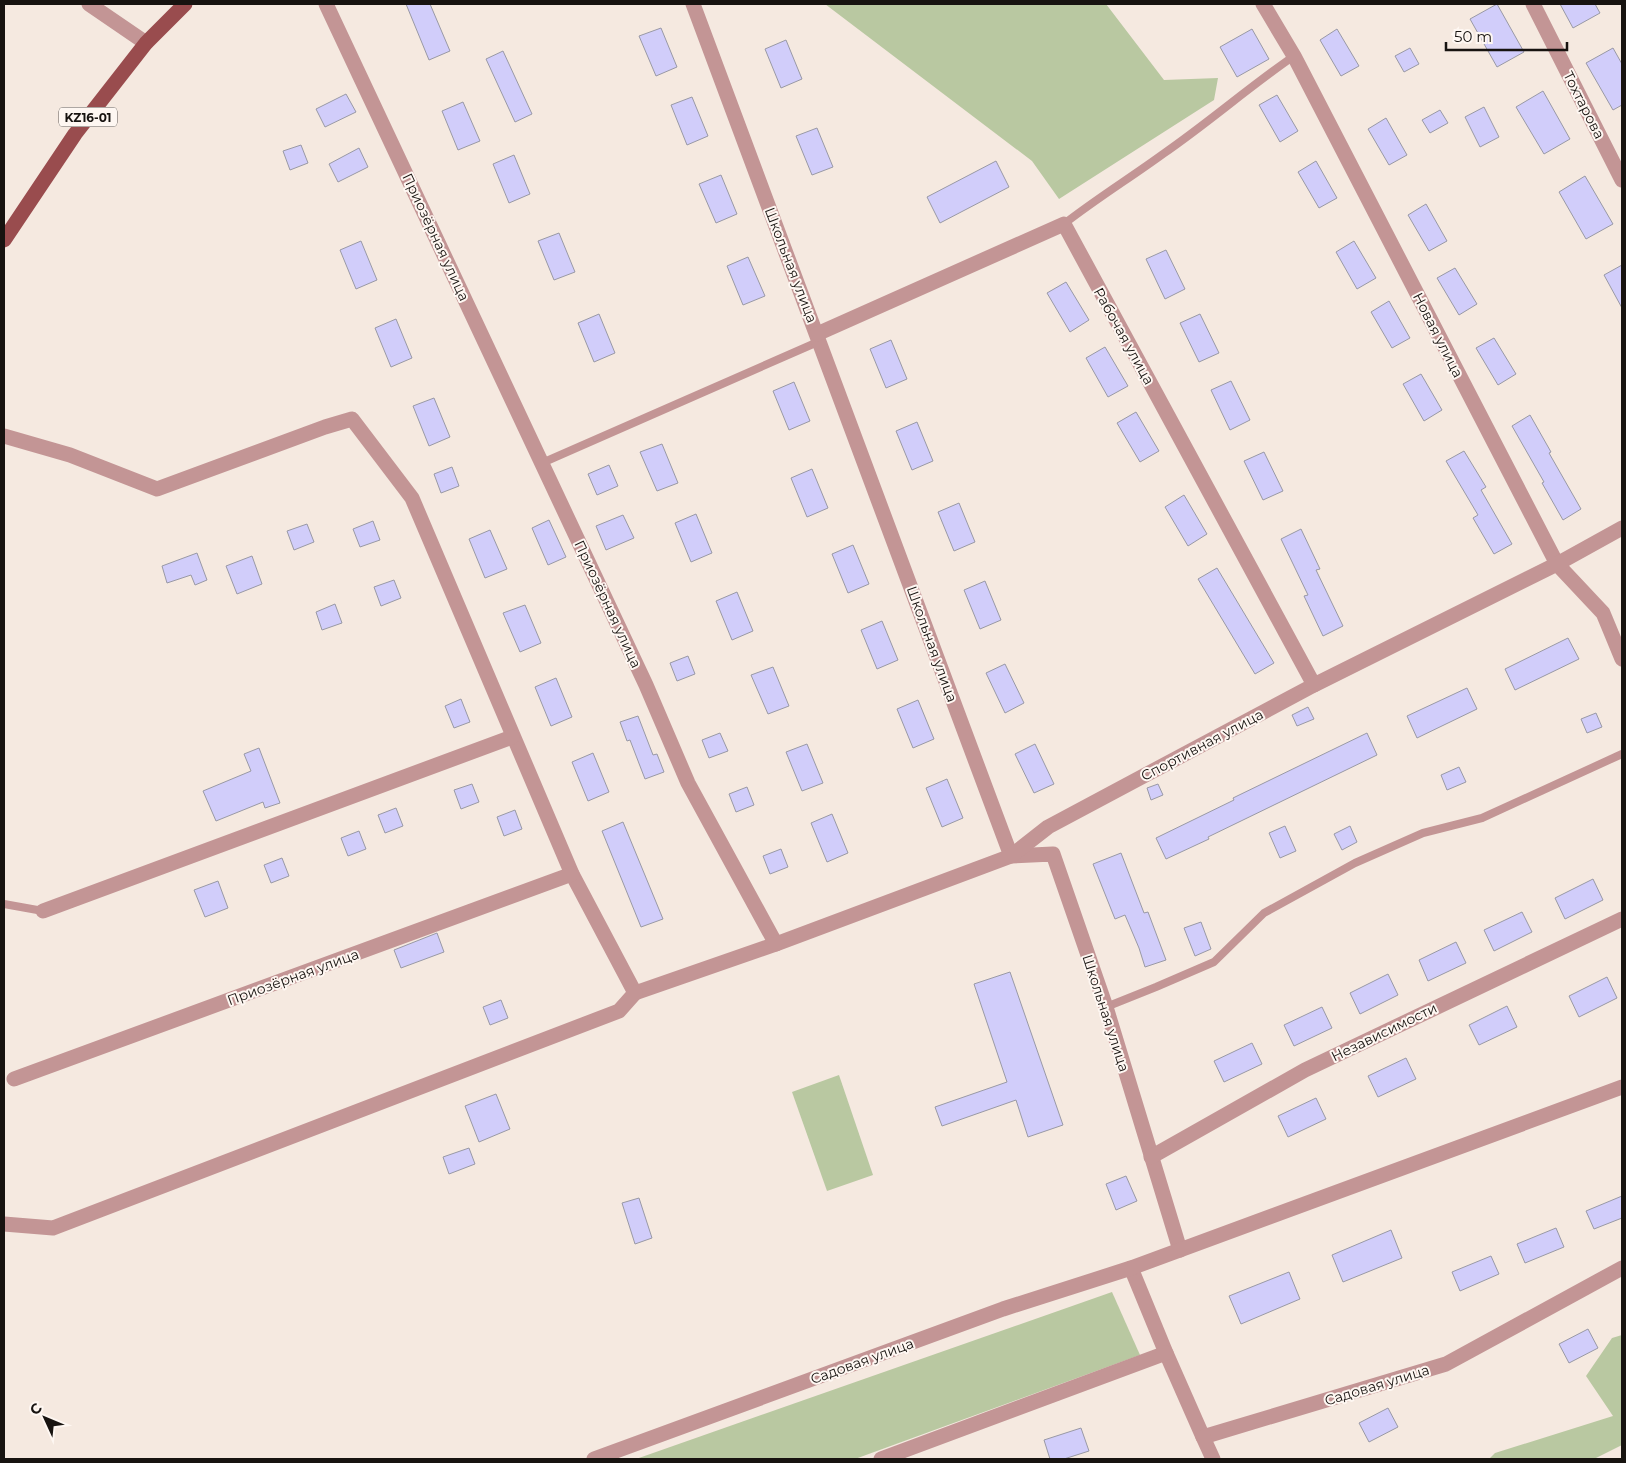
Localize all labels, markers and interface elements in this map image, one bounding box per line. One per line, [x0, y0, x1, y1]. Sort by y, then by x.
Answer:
scale bar [1446, 20, 1567, 52]
text: 50 m [1454, 27, 1492, 46]
street label: Тохтарова [1559, 68, 1609, 142]
road number: KZ16-01 [59, 108, 117, 126]
street label: Приозёрная улица [398, 170, 474, 304]
street label: Школьная улица [761, 205, 821, 325]
street label: Рабочая улица [1090, 284, 1158, 388]
street label: Новая улица [1409, 290, 1467, 380]
street label: Приозёрная улица [570, 537, 646, 671]
street label: Школьная улица [903, 583, 961, 705]
street label: Спортивная улица [1138, 705, 1266, 785]
street label: Приозёрная улица [225, 945, 361, 1009]
street label: Школьная улица [1079, 952, 1133, 1074]
street label: Независимости [1328, 999, 1440, 1065]
street label: Садовая улица [808, 1334, 916, 1388]
street label: Садовая улица [1322, 1361, 1432, 1409]
north arrow [20, 1393, 70, 1443]
text: С [26, 1399, 46, 1419]

